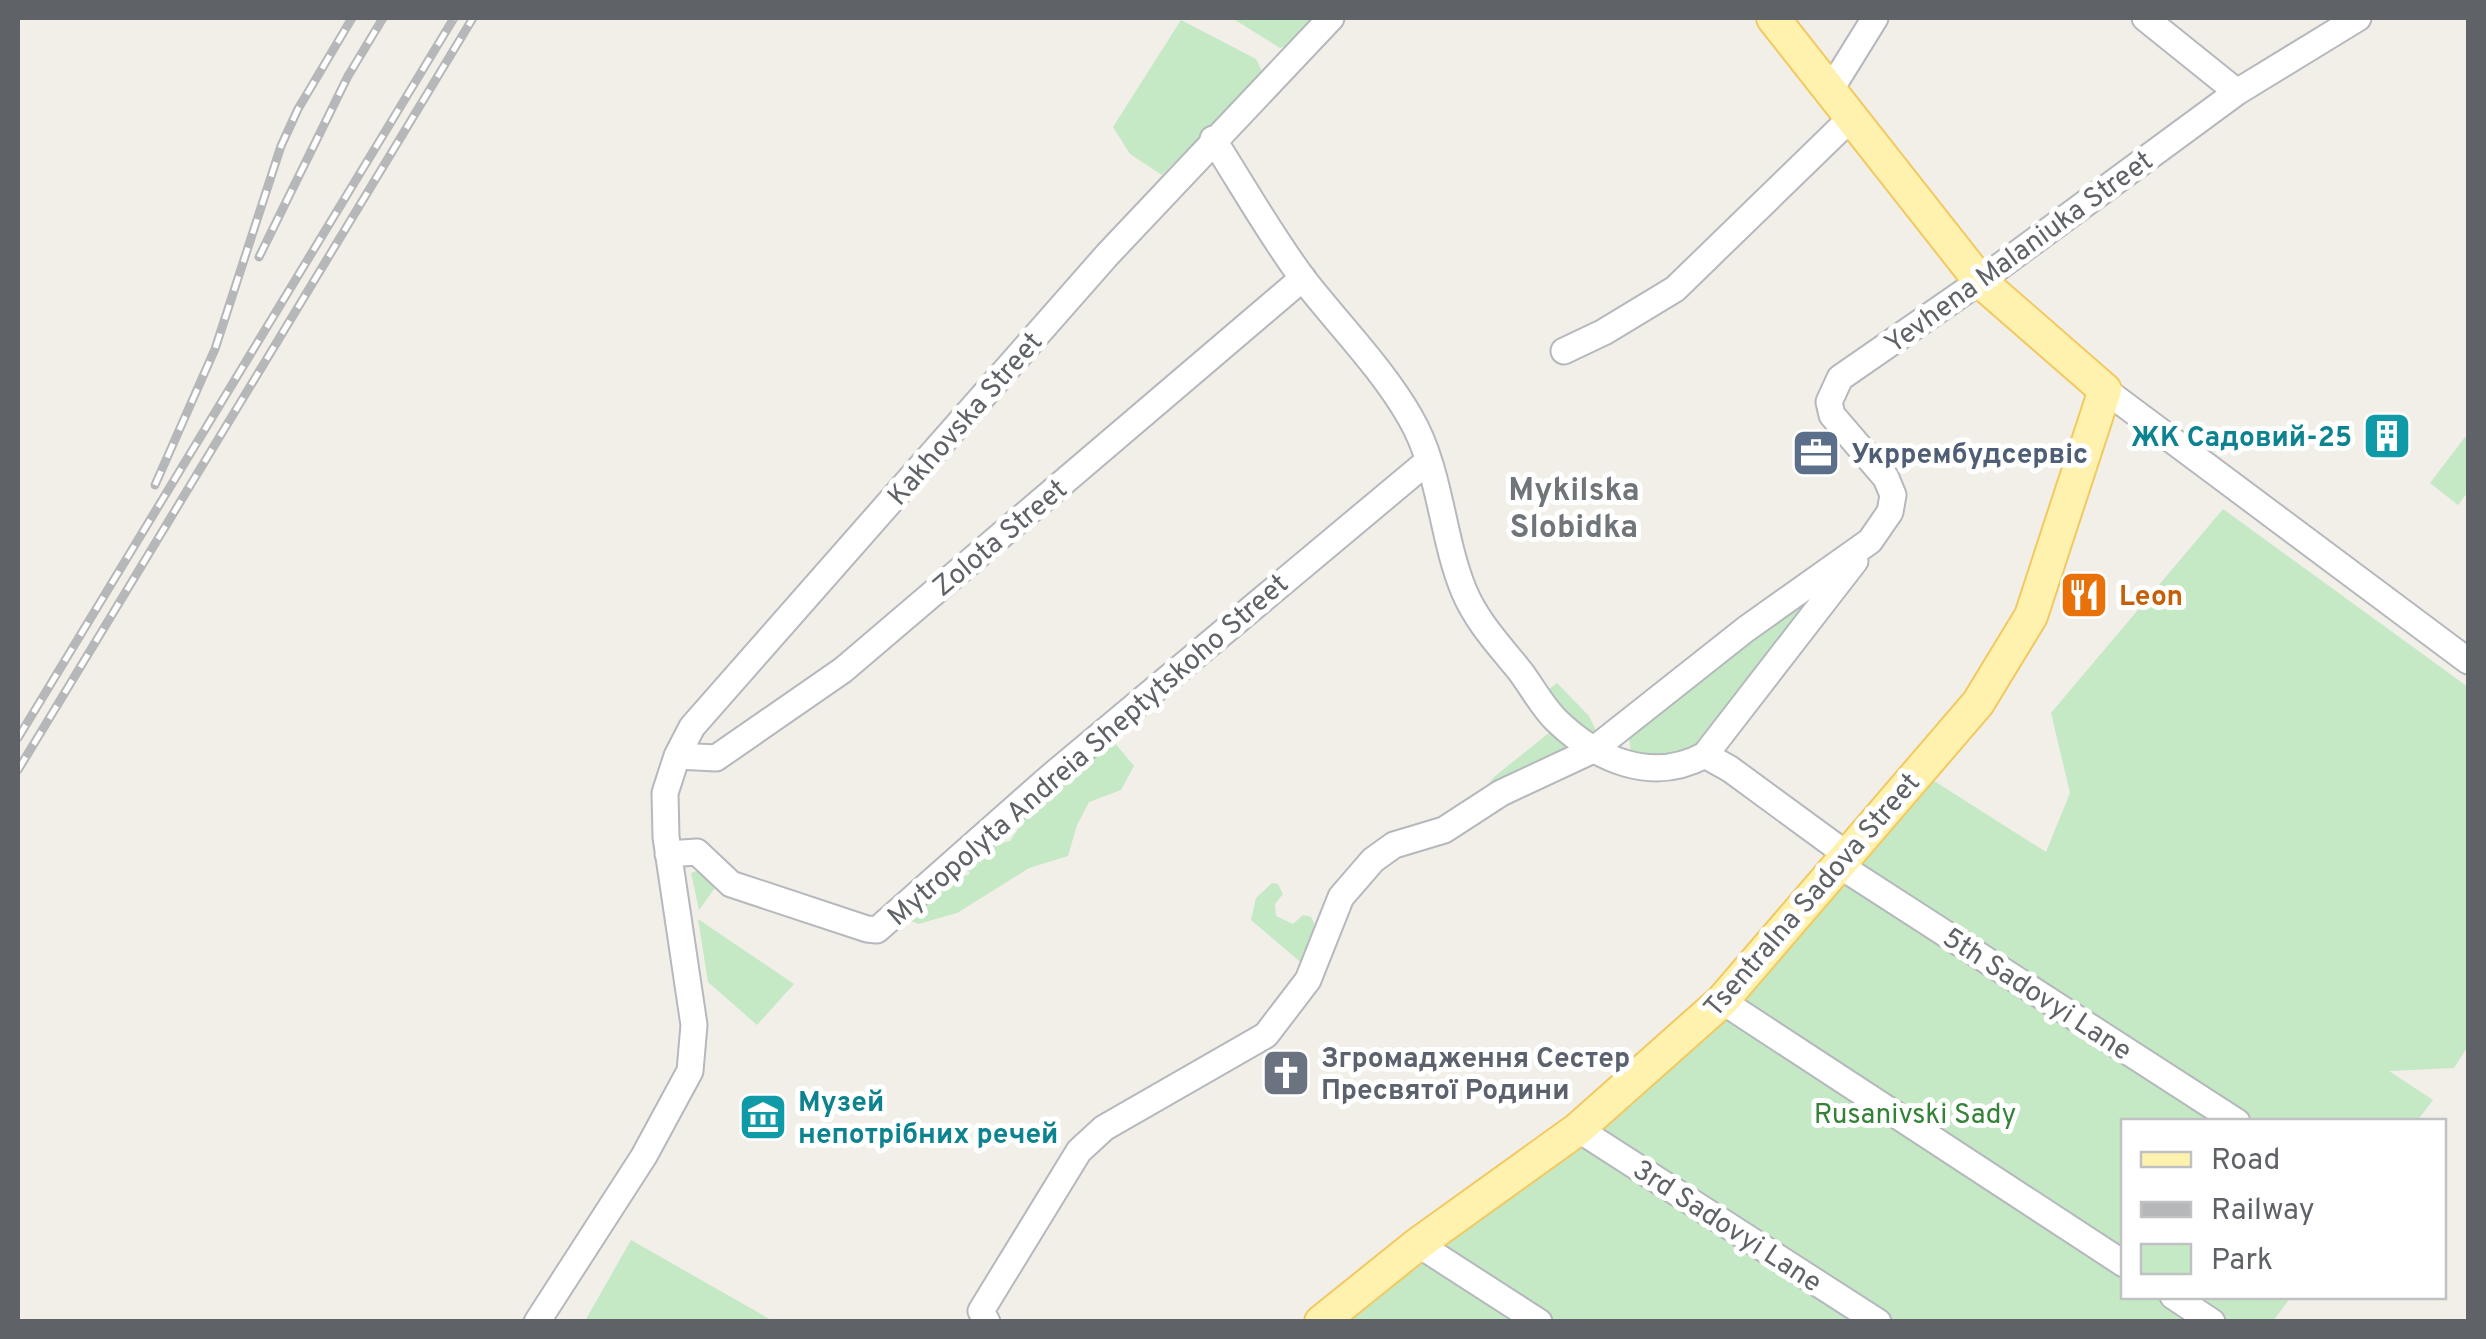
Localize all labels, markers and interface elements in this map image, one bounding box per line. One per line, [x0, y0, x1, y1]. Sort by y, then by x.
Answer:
street label: Yevhena Malaniuka Street [1879, 144, 2161, 363]
street label: Kakhovska Street [881, 326, 1052, 514]
building icon: ЖК Садовий-25 [2361, 410, 2413, 462]
place label: ЖК Садовий-25 [2131, 421, 2352, 457]
office icon: Укррембудсервіс [1790, 427, 1842, 479]
place label: Укррембудсервіс [1851, 438, 2088, 474]
district label: Mykilska Slobidka [1508, 472, 1640, 549]
street label: Zolota Street [926, 473, 1076, 606]
street label: Mytropolyta Andreia Sheptytskoho Street [881, 567, 1297, 935]
restaurant icon: Leon [2058, 569, 2110, 621]
place label: Leon [2119, 580, 2183, 616]
street label: Tsentralna Sadova Street [1697, 766, 1929, 1026]
street label: 5th Sadovyi Lane [1935, 921, 2138, 1070]
place label: Згромадження Сестер Пресвятої Родини [1321, 1042, 1630, 1110]
church icon: Згромадження Сестер Пресвятої Родини [1260, 1047, 1312, 1099]
place label: Музей непотрібних речей [798, 1086, 1058, 1154]
museum icon: Музей непотрібних речей [737, 1091, 789, 1143]
park label: Rusanivski Sady [1814, 1098, 2016, 1134]
legend [2121, 1119, 2446, 1299]
text: Road [2211, 1143, 2280, 1180]
street label: 3rd Sadovyi Lane [1625, 1153, 1828, 1302]
text: Railway [2211, 1193, 2315, 1230]
text: Park [2211, 1243, 2273, 1280]

